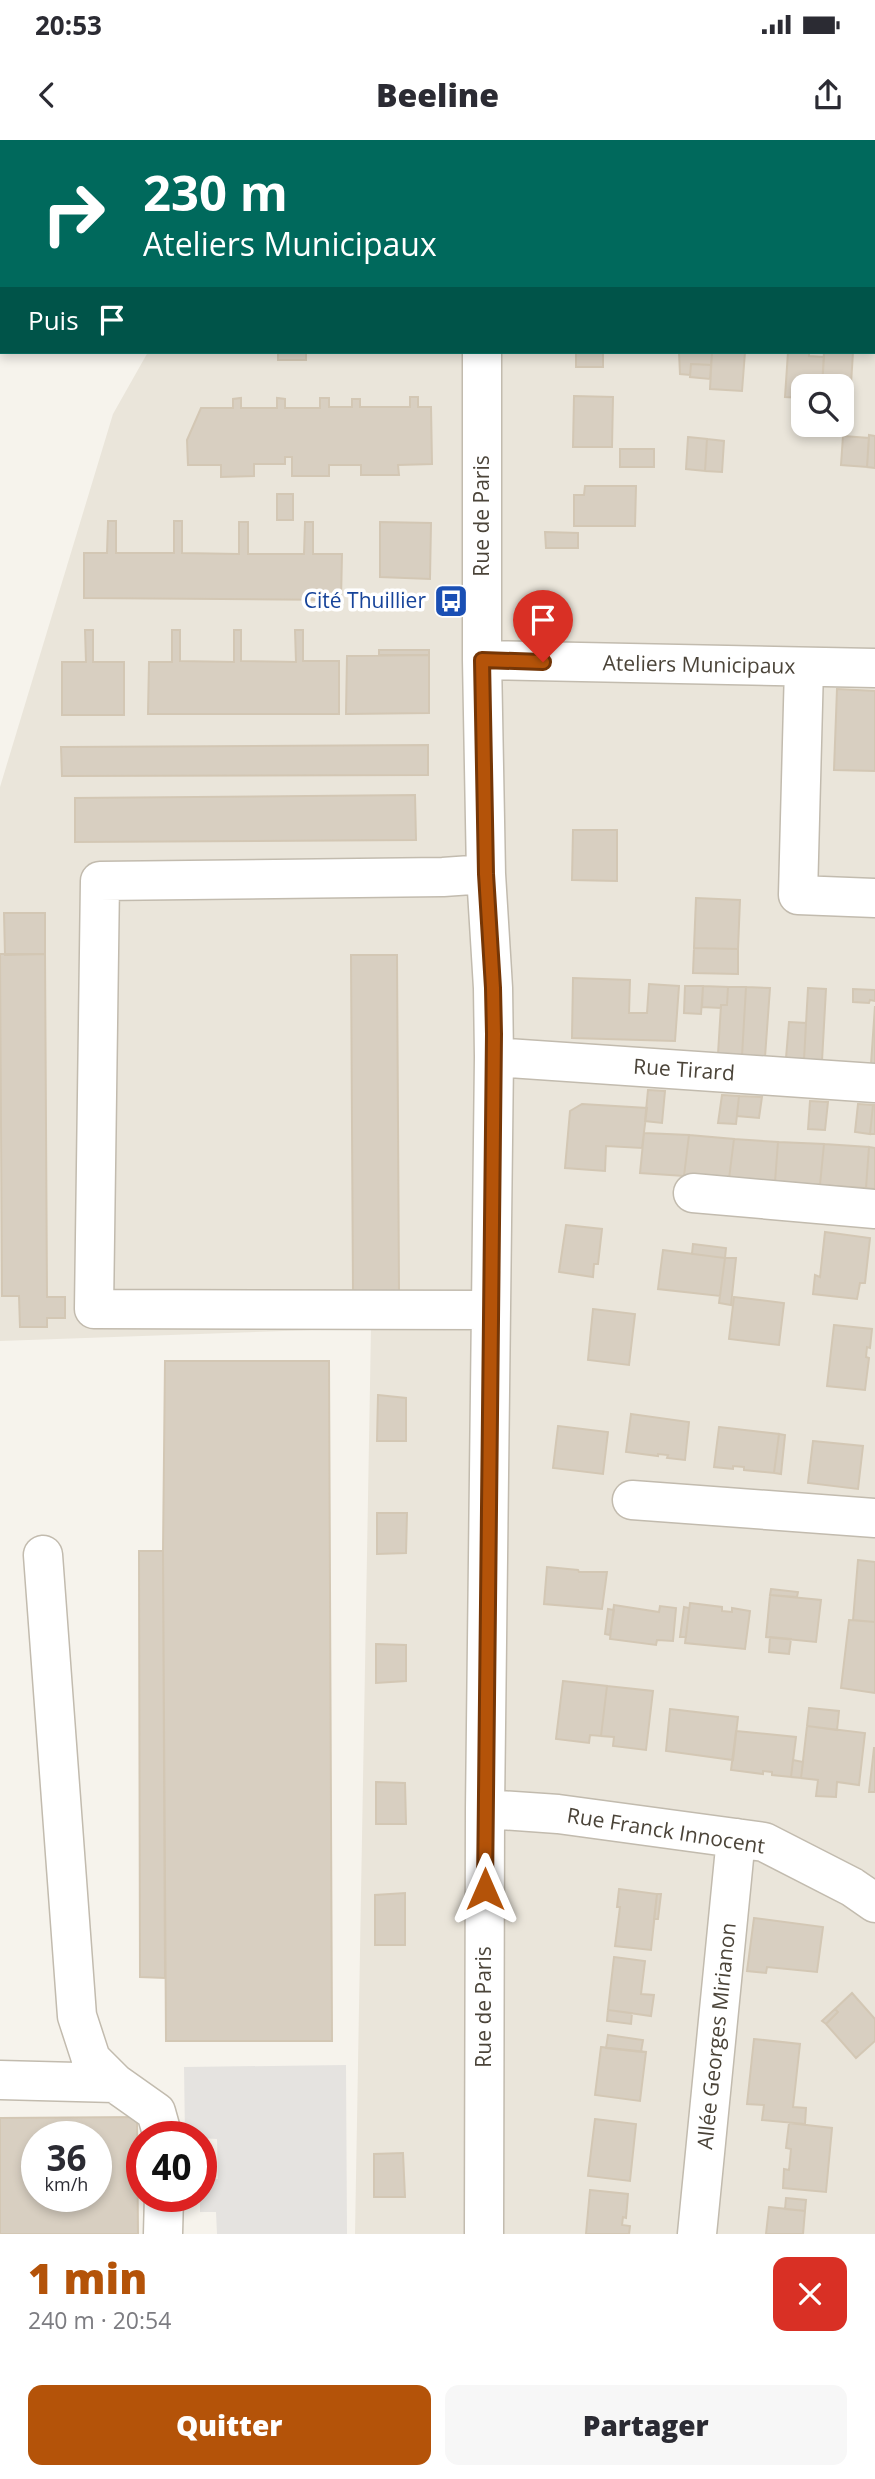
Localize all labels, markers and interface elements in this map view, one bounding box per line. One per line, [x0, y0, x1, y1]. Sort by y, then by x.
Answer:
text: 20:53 [35, 7, 102, 43]
text: Beeline [376, 73, 499, 116]
icon: back [28, 76, 66, 114]
icon: share [809, 76, 847, 114]
text: 230 m [143, 159, 288, 225]
icon: right [28, 168, 119, 259]
text: Ateliers Municipaux [143, 222, 437, 265]
icon: arrive [93, 301, 131, 339]
text: Puis [28, 302, 79, 338]
map controls [791, 374, 854, 437]
button: search [791, 374, 854, 437]
street label: Rue de Paris [467, 455, 495, 577]
bus stop icon: Cité Thuillier [432, 582, 470, 620]
place label: Cité Thuillier [304, 586, 426, 614]
pin [513, 590, 573, 662]
icon: arrive [524, 601, 562, 639]
street label: Ateliers Municipaux [602, 648, 796, 680]
street label: Rue Tirard [632, 1051, 736, 1087]
street label: Rue Franck Innocent [565, 1801, 767, 1859]
position arrow [448, 1852, 522, 1926]
street label: Allée Georges Mirianon [690, 1921, 742, 2151]
street label: Rue de Paris [469, 1946, 497, 2068]
speed limit sign: 40 [126, 2121, 217, 2212]
text: 36 [46, 2134, 87, 2181]
text: km/h [45, 2172, 88, 2196]
text: 1 min [28, 2249, 147, 2306]
button: close [773, 2257, 847, 2331]
text: 240 m · 20:54 [28, 2304, 171, 2336]
button: Quitter [28, 2385, 431, 2465]
button: Partager [445, 2385, 847, 2465]

